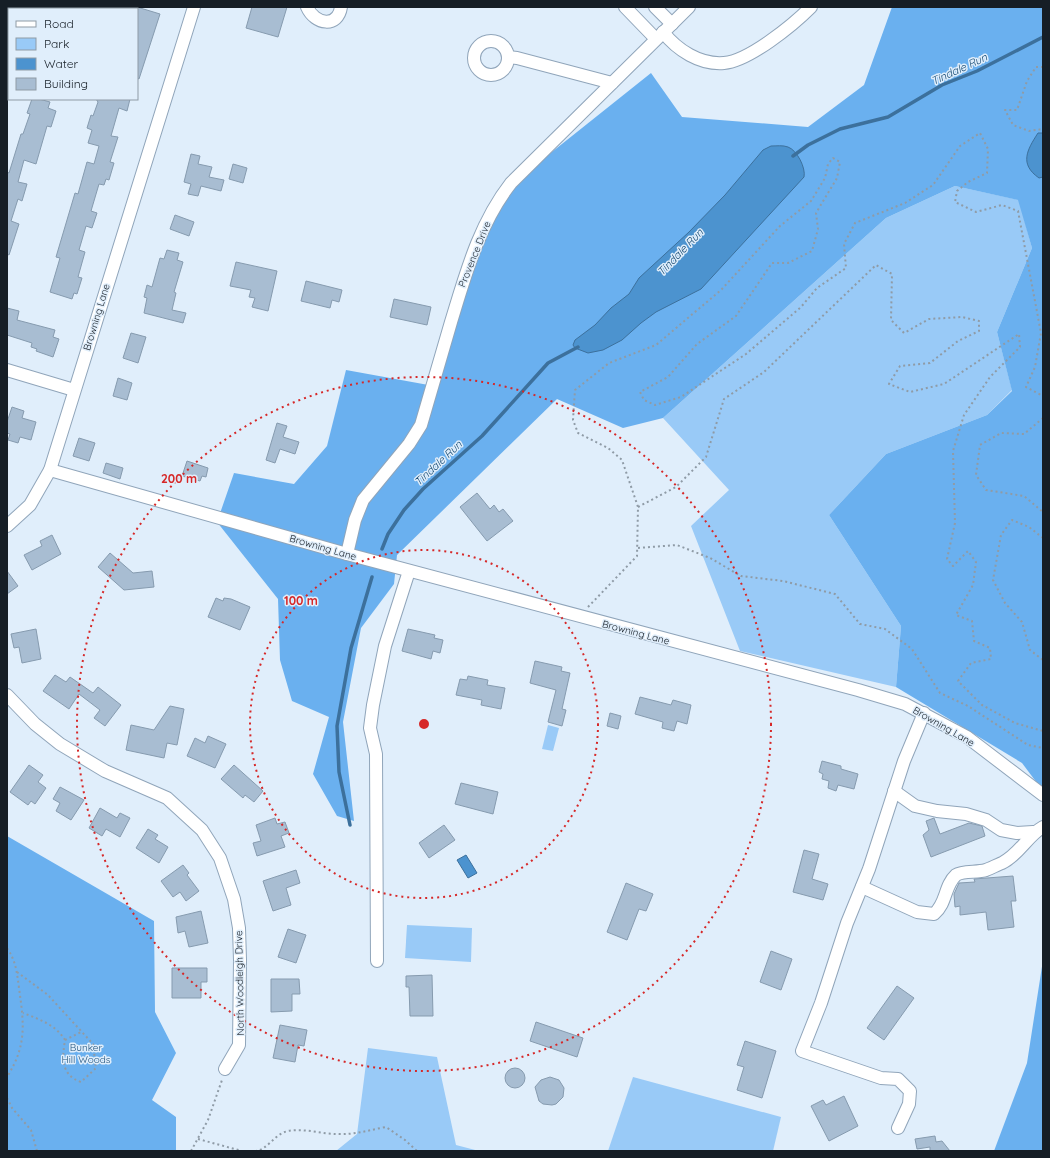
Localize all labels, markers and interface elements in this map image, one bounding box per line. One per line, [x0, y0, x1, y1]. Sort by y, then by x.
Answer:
legend [8, 8, 138, 100]
text: Road [44, 16, 74, 31]
text: Park [44, 36, 69, 51]
water label: Tindale Run [929, 50, 990, 88]
text: Water [44, 56, 79, 71]
text: Building [44, 76, 88, 91]
street label: Provence Drive [455, 219, 494, 289]
water label: Tindale Run [654, 225, 706, 279]
street label: Browning Lane [80, 282, 113, 352]
water label: Tindale Run [411, 437, 465, 489]
text: 200 m [161, 471, 197, 486]
street label: Browning Lane [288, 532, 358, 563]
text: 100 m [284, 593, 318, 608]
street label: Browning Lane [601, 617, 671, 648]
street label: Browning Lane [911, 704, 977, 750]
centre of rings [417, 717, 431, 731]
street label: North Woodleigh Drive [232, 930, 247, 1036]
park label: Bunker Hill Woods [61, 1041, 111, 1066]

